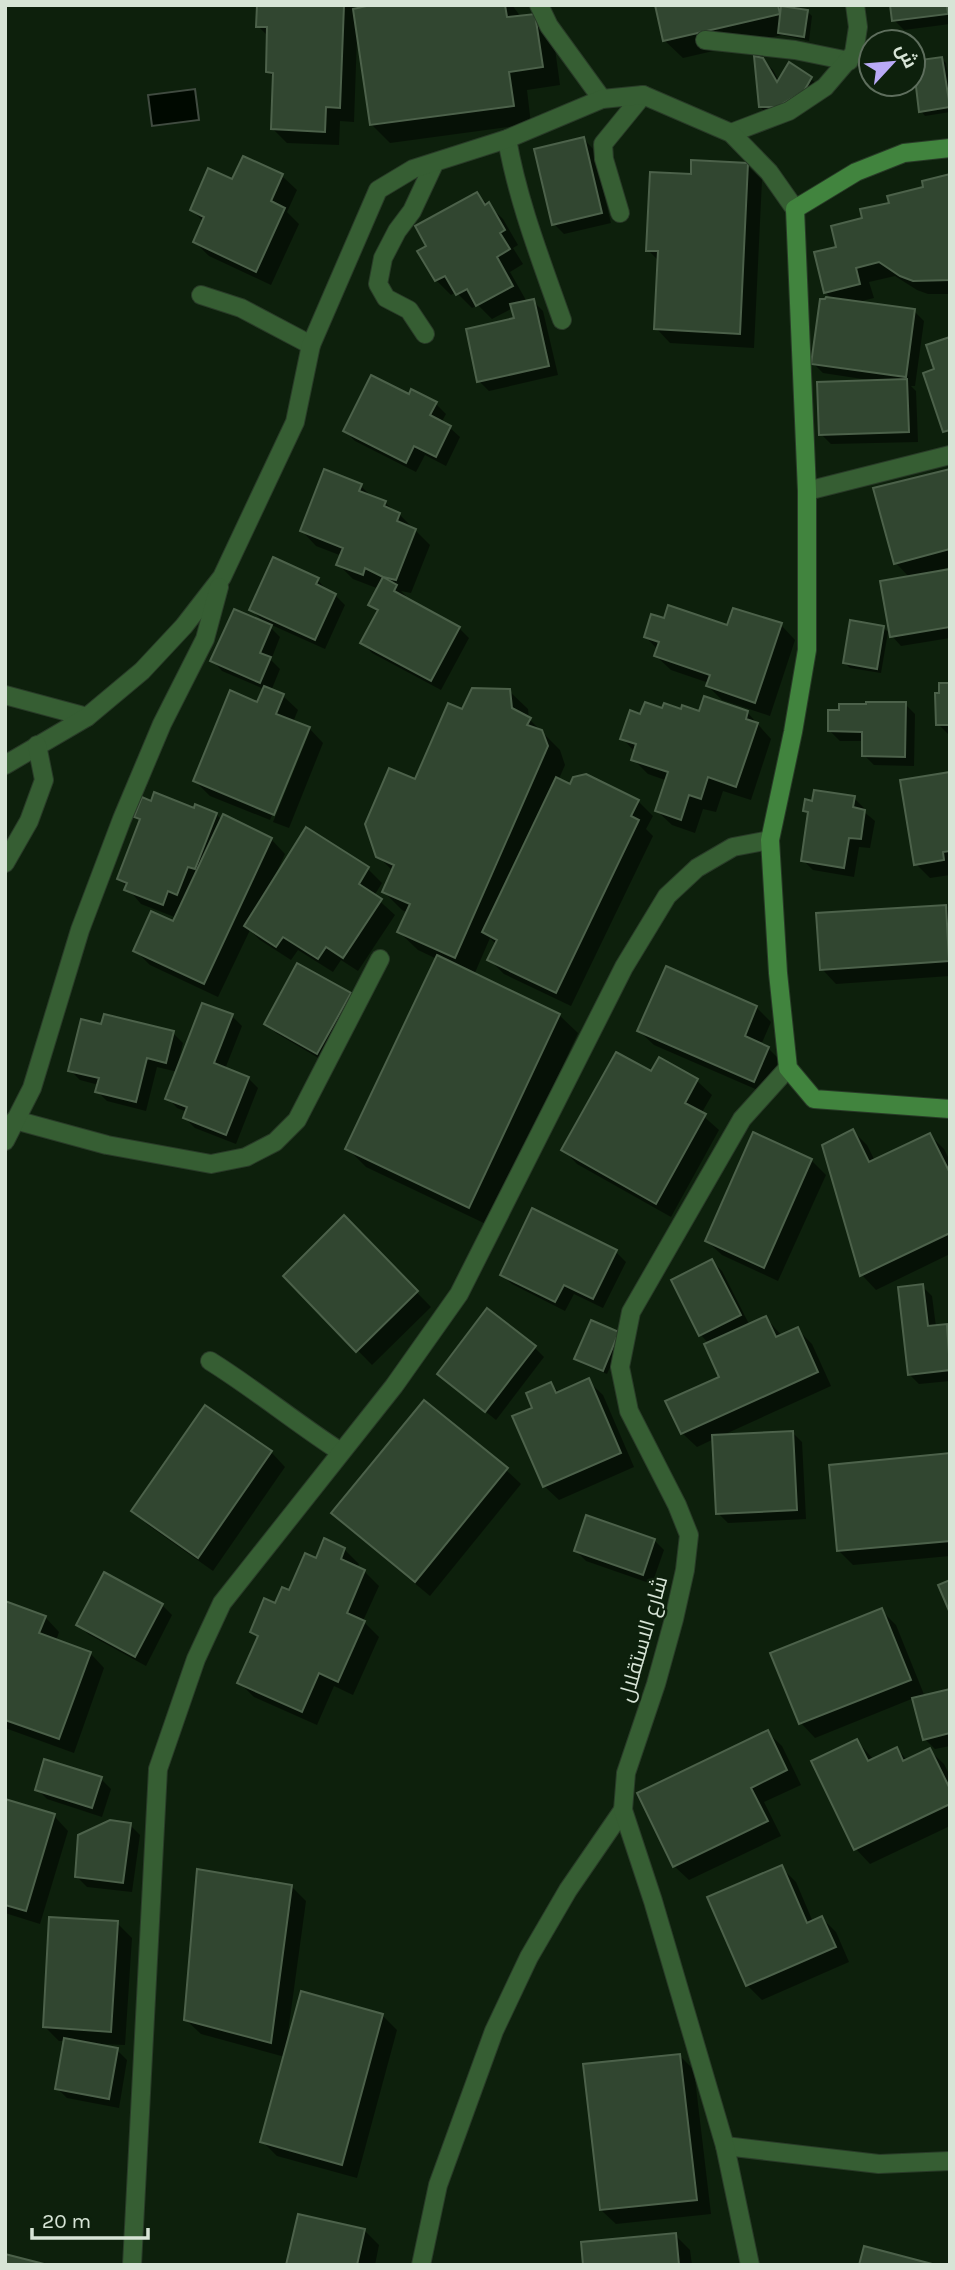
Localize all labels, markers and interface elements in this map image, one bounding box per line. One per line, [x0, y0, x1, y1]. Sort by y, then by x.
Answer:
north arrow [857, 28, 927, 98]
text: ش [891, 40, 922, 72]
street label: شارع الاستقلال [614, 1573, 674, 1705]
scale bar [32, 2196, 147, 2240]
text: 20 m [42, 2209, 91, 2233]

